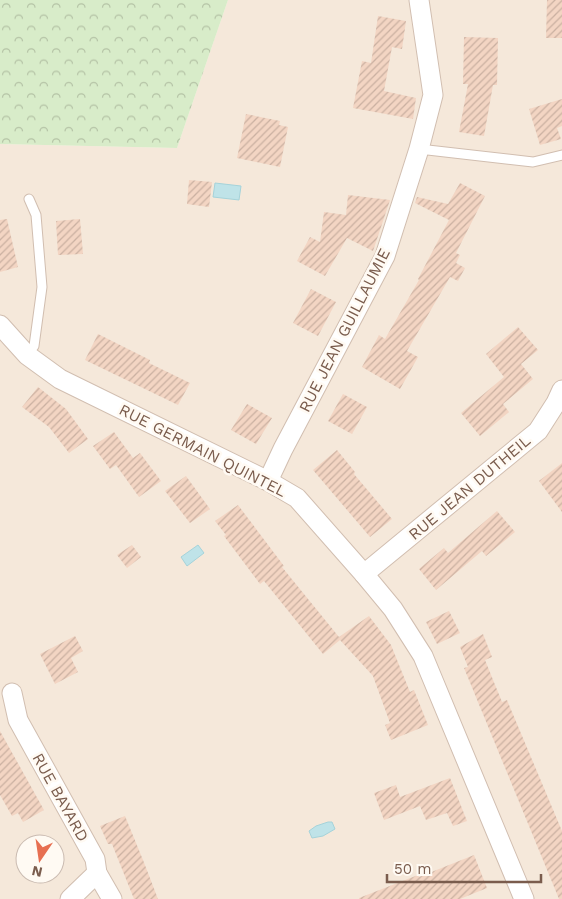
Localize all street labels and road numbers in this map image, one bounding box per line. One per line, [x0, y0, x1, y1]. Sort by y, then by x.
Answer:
street label: RUE JEAN GUILLAUMIE [295, 245, 394, 415]
street label: RUE GERMAIN QUINTEL [116, 400, 290, 501]
street label: RUE JEAN DUTHEIL [405, 431, 534, 544]
street label: RUE BAYARD [28, 750, 93, 845]

